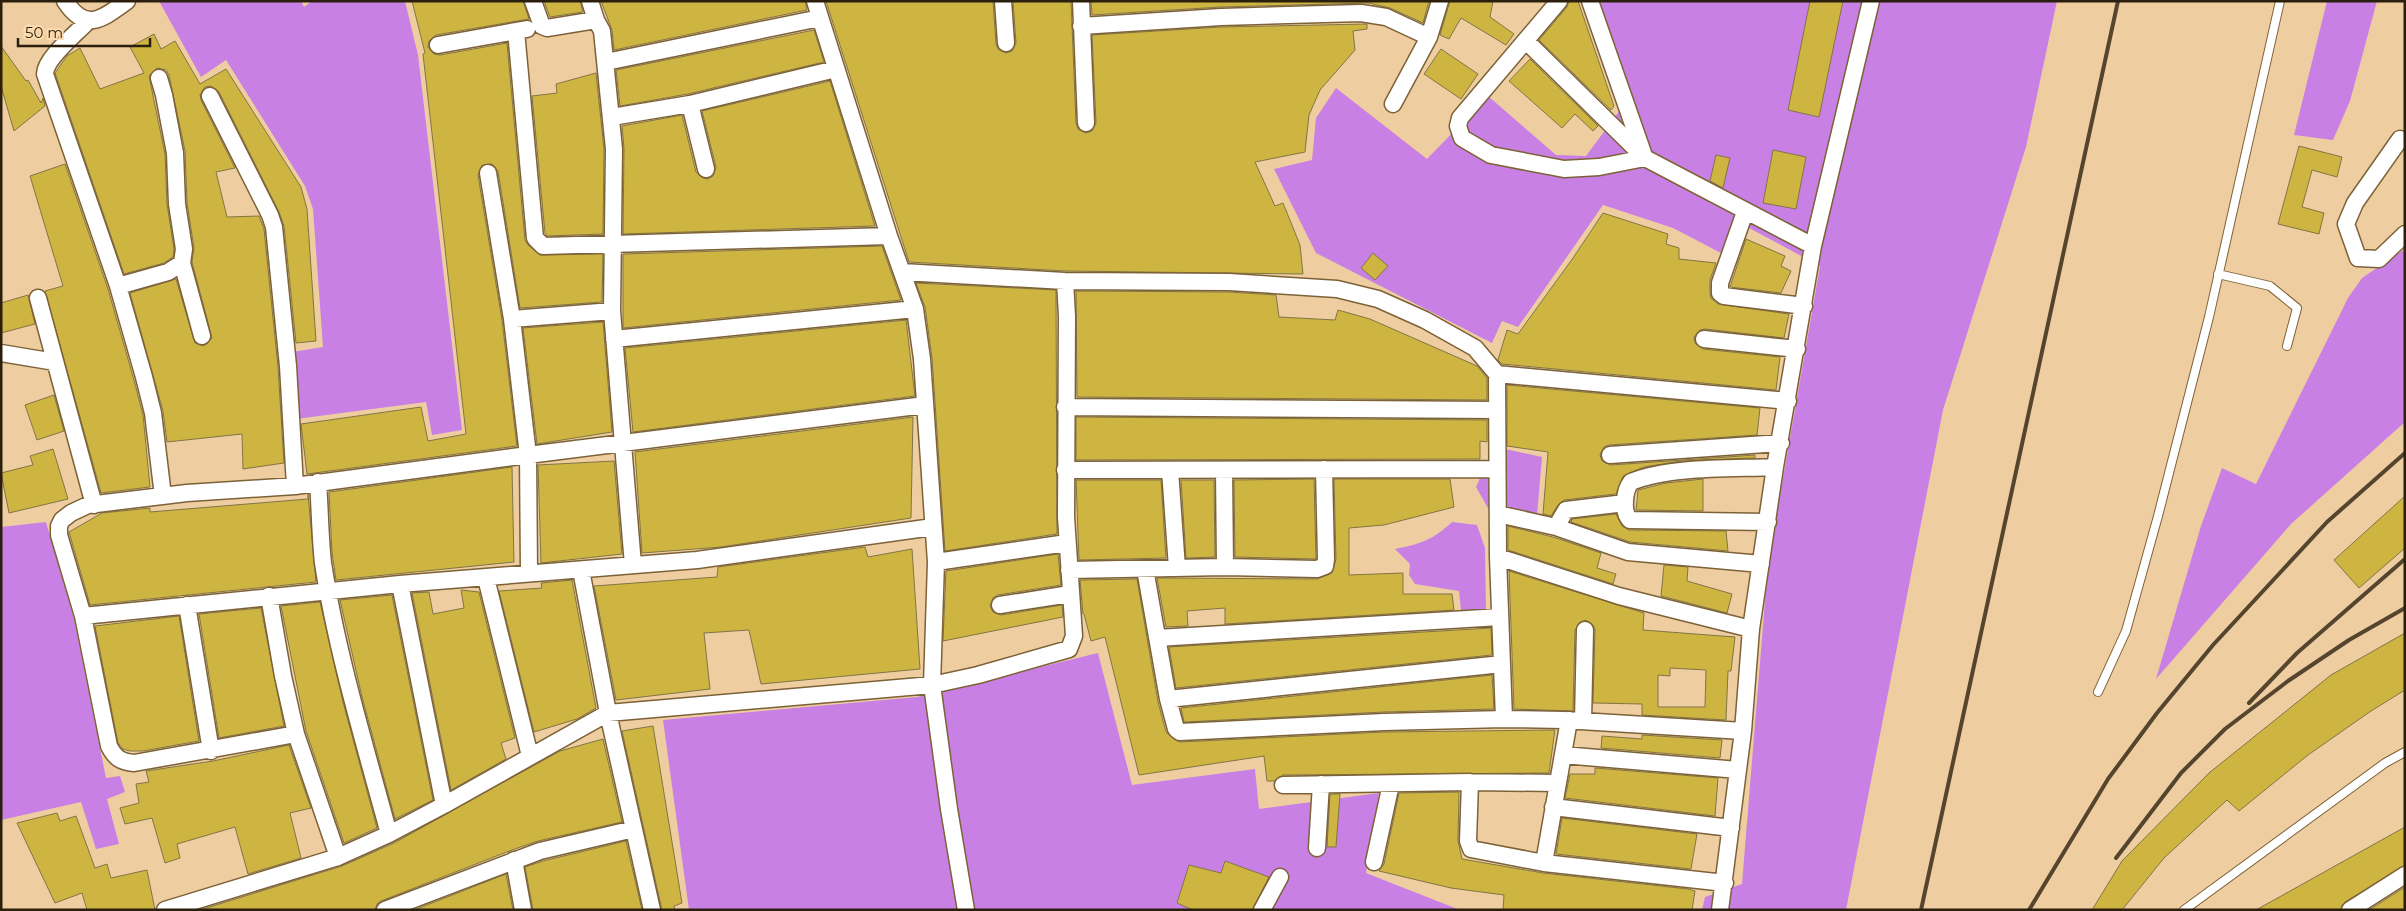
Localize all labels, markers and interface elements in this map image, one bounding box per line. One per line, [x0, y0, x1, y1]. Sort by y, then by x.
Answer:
scale bar [18, 15, 150, 47]
text: 50 m [25, 23, 63, 42]

